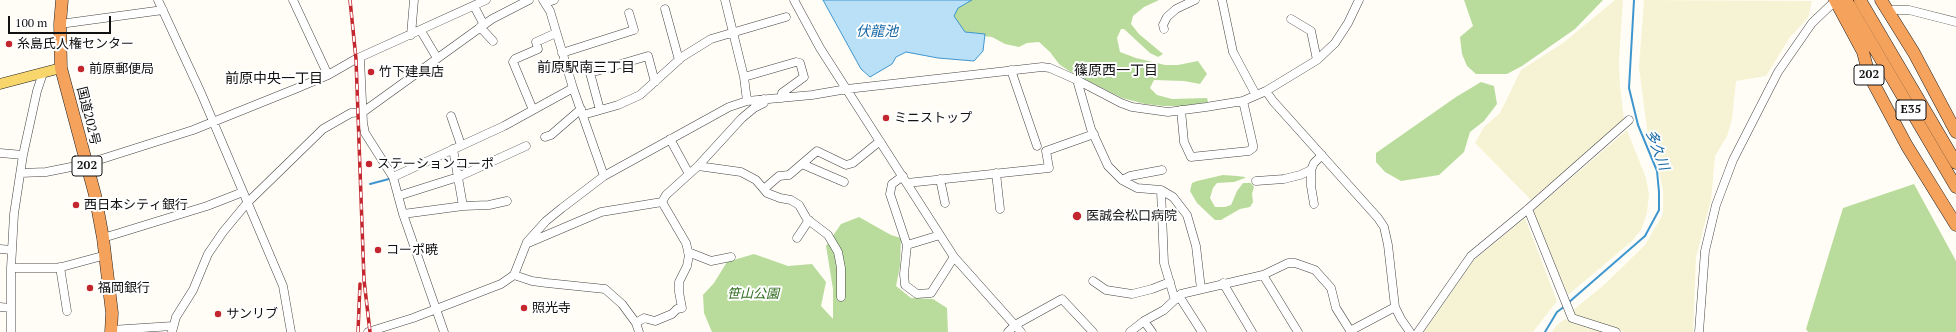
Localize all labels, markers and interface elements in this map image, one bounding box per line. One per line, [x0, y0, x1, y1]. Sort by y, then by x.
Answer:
scale bar [10, 8, 113, 34]
text: 100 m [15, 15, 47, 30]
water label: 伏龍池 [856, 24, 898, 40]
place label: 糸島氏人権センター [17, 36, 134, 52]
marker: 糸島氏人権センター [4, 39, 14, 49]
district label: 前原駅南三丁目 [537, 60, 635, 76]
place label: 前原郵便局 [89, 61, 154, 77]
district label: 篠原西一丁目 [1074, 63, 1158, 79]
marker: 前原郵便局 [76, 64, 86, 74]
place label: 竹下建具店 [379, 64, 444, 80]
road number: 202 [1854, 65, 1884, 85]
marker: 竹下建具店 [366, 67, 376, 77]
district label: 前原中央一丁目 [225, 71, 323, 87]
street label: 国道202号 [73, 85, 103, 147]
road number: E35 [1896, 100, 1926, 120]
place label: ミニストップ [894, 110, 972, 126]
marker: ミニストップ [881, 113, 891, 123]
water label: 多久川 [1642, 127, 1672, 173]
road number: 202 [72, 156, 102, 176]
place label: ステーションコーポ [377, 156, 494, 172]
marker: ステーションコーポ [364, 159, 374, 169]
place label: 西日本シティ銀行 [84, 197, 188, 213]
marker: 西日本シティ銀行 [71, 200, 81, 210]
place label: 医誠会松口病院 [1086, 208, 1177, 224]
marker: 医誠会松口病院 [1071, 210, 1083, 222]
place label: コーポ暁 [386, 242, 438, 258]
marker: コーポ暁 [373, 245, 383, 255]
place label: 福岡銀行 [98, 280, 150, 296]
marker: 福岡銀行 [85, 283, 95, 293]
park label: 笹山公園 [727, 286, 779, 302]
place label: 照光寺 [532, 300, 571, 316]
marker: 照光寺 [519, 303, 529, 313]
place label: サンリブ [226, 306, 278, 322]
marker: サンリブ [213, 309, 223, 319]

